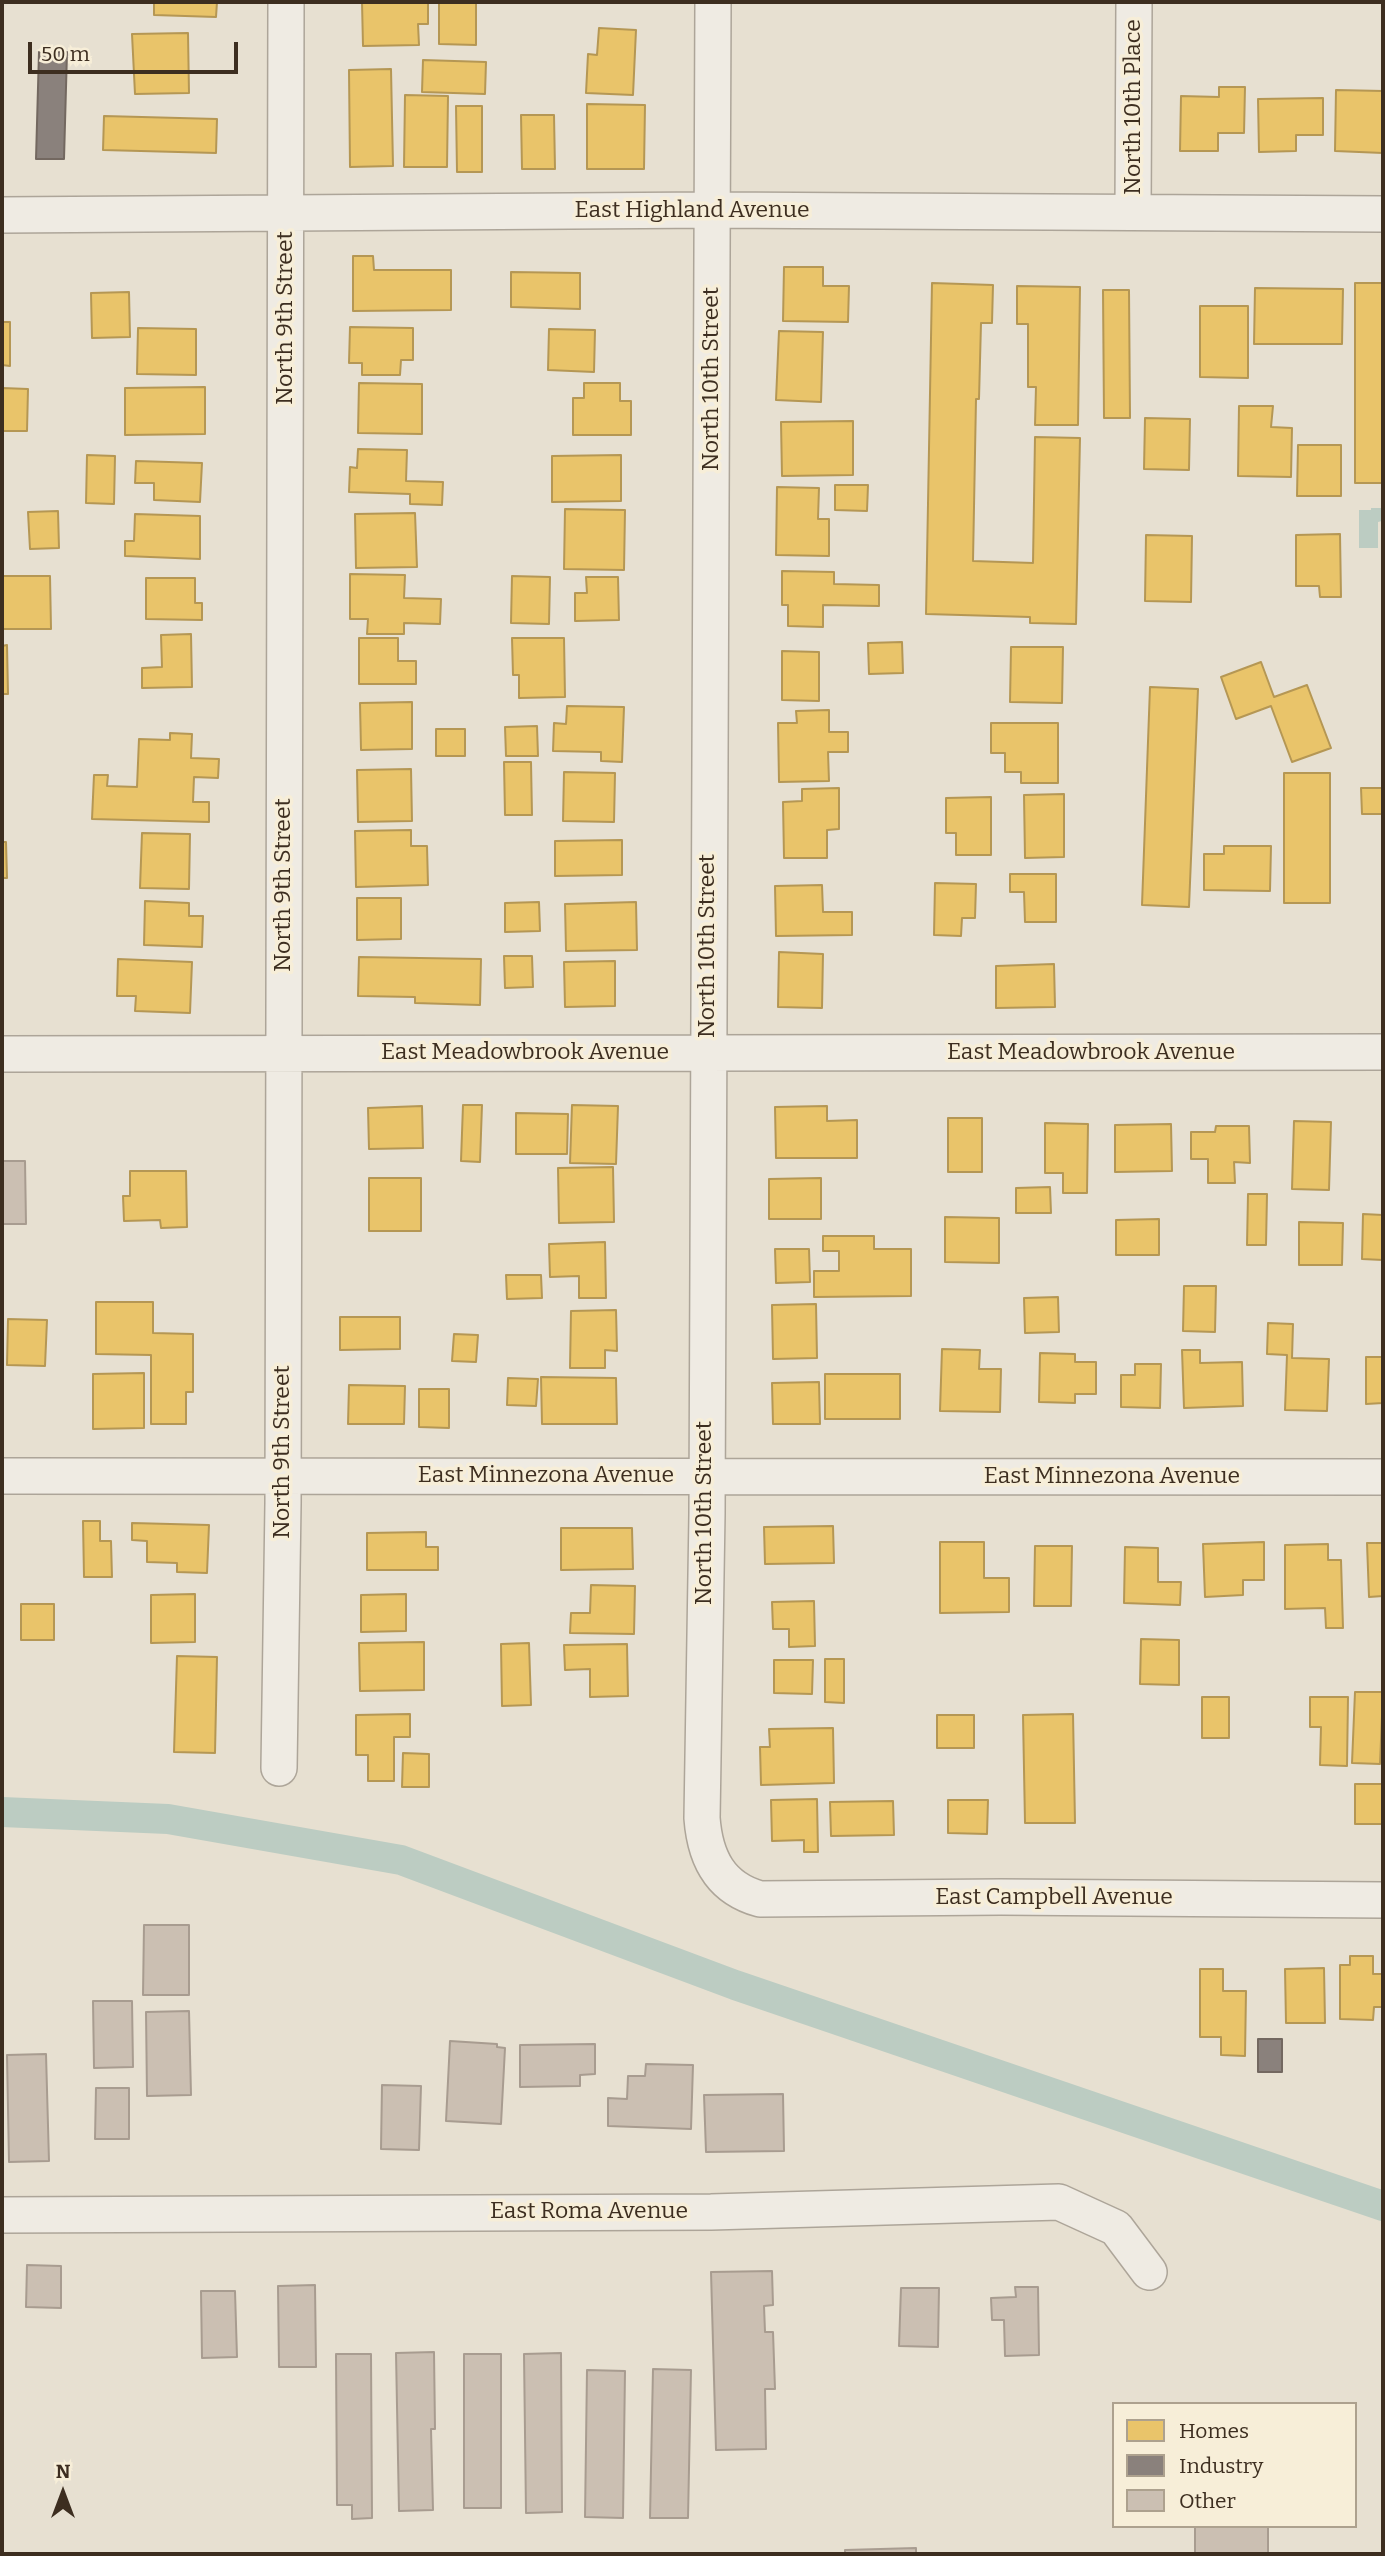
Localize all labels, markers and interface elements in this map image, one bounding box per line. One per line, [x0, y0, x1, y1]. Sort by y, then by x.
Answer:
street label: North 10th Place [1120, 19, 1148, 195]
scale bar [32, 28, 242, 72]
text: 50 m [41, 41, 90, 67]
street label: East Highland Avenue [575, 197, 809, 225]
street label: North 9th Street [272, 231, 300, 405]
street label: North 10th Street [698, 287, 726, 471]
street label: North 9th Street [270, 798, 298, 972]
street label: North 10th Street [694, 854, 722, 1038]
street label: East Meadowbrook Avenue [381, 1039, 669, 1067]
street label: East Meadowbrook Avenue [947, 1039, 1235, 1067]
street label: North 9th Street [269, 1365, 297, 1539]
street label: North 10th Street [691, 1421, 719, 1605]
street label: East Minnezona Avenue [418, 1462, 674, 1490]
street label: East Minnezona Avenue [984, 1463, 1240, 1491]
street label: East Campbell Avenue [935, 1884, 1173, 1912]
street label: East Roma Avenue [490, 2198, 688, 2226]
legend [1112, 2402, 1357, 2528]
text: Homes [1179, 2418, 1249, 2444]
text: Industry [1179, 2453, 1263, 2479]
north arrow [28, 2458, 98, 2528]
text: N [56, 2460, 70, 2483]
text: Other [1179, 2488, 1236, 2514]

